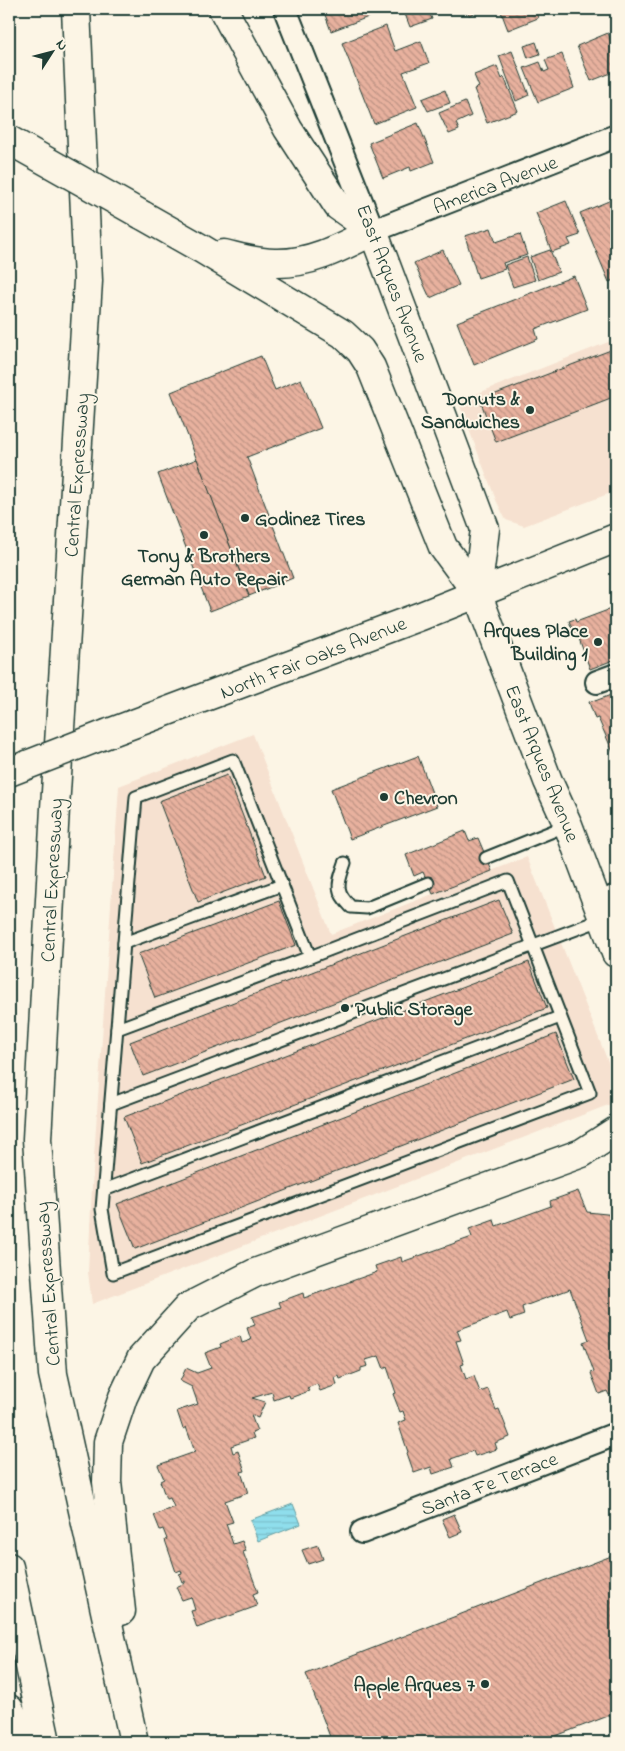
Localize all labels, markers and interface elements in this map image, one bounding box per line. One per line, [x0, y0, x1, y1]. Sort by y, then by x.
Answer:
north arrow [28, 28, 78, 78]
text: N [50, 35, 73, 55]
street label: America Avenue [430, 149, 562, 223]
street label: East Arques Avenue [347, 201, 434, 367]
place label: Donuts & Sandwiches [421, 386, 521, 438]
street label: Central Expressway [58, 392, 99, 558]
marker: Donuts & Sandwiches [524, 404, 536, 416]
place label: Godinez Tires [255, 506, 365, 535]
marker: Godinez Tires [239, 512, 251, 524]
marker: Tony & Brothers German Auto Repair [198, 529, 210, 541]
place label: Tony & Brothers German Auto Repair [121, 543, 288, 595]
street label: North Fair Oaks Avenue [216, 610, 411, 708]
place label: Arques Place Building 1 [483, 618, 589, 671]
marker: Arques Place Building 1 [592, 636, 604, 648]
street label: East Arques Avenue [496, 681, 585, 847]
place label: Chevron [394, 785, 458, 814]
marker: Chevron [378, 791, 390, 803]
street label: Central Expressway [35, 797, 72, 963]
place label: Public Storage [355, 996, 474, 1026]
marker: Public Storage [339, 1002, 351, 1014]
street label: Central Expressway [29, 1201, 70, 1367]
street label: Santa Fe Terrace [417, 1446, 563, 1525]
place label: Apple Arques 7 [354, 1672, 476, 1701]
marker: Apple Arques 7 [479, 1678, 491, 1690]

